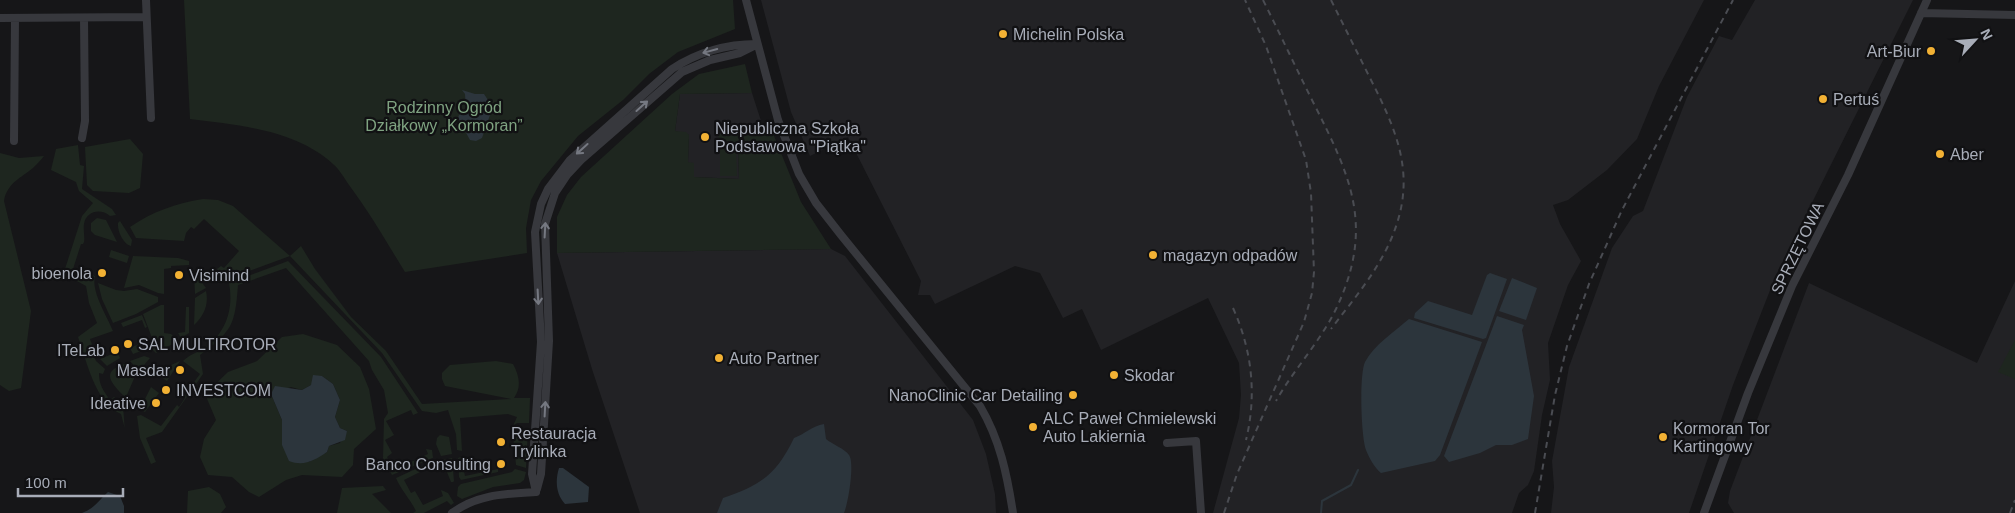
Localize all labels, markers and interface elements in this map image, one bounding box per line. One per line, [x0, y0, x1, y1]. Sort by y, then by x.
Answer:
north arrow [1950, 15, 2000, 65]
place label: Michelin Polska [1013, 26, 1124, 43]
text: N [1977, 26, 1996, 42]
marker: Michelin Polska [997, 28, 1009, 40]
place label: Art-Biur [1867, 43, 1922, 60]
marker: Art-Biur [1925, 45, 1937, 57]
one-way arrow [702, 47, 718, 57]
place label: Pertuś [1833, 91, 1879, 108]
marker: Pertuś [1817, 93, 1829, 105]
park label: Rodzinny Ogród Działkowy „Kormoran” [365, 99, 523, 134]
one-way arrow [636, 100, 649, 112]
place label: Niepubliczna Szkoła Podstawowa "Piątka" [715, 120, 866, 155]
marker: Niepubliczna Szkoła Podstawowa "Piątka" [699, 131, 711, 143]
one-way arrow [575, 143, 588, 155]
place label: Aber [1950, 146, 1984, 163]
marker: Aber [1934, 148, 1946, 160]
street label: SPRZĘTOWA [1768, 199, 1827, 297]
one-way arrow [540, 222, 550, 238]
place label: magazyn odpadów [1163, 247, 1298, 264]
marker: magazyn odpadów [1147, 249, 1159, 261]
place label: bioenola [32, 265, 92, 282]
marker: bioenola [96, 267, 108, 279]
place label: Visimind [189, 267, 249, 284]
marker: Visimind [173, 269, 185, 281]
one-way arrow [534, 289, 543, 305]
place label: SAL MULTIROTOR [138, 336, 276, 353]
marker: SAL MULTIROTOR [122, 338, 134, 350]
place label: ITeLab [57, 342, 105, 359]
marker: ITeLab [109, 344, 121, 356]
place label: Auto Partner [729, 350, 820, 367]
marker: Auto Partner [713, 352, 725, 364]
place label: Masdar [117, 362, 171, 379]
marker: Masdar [174, 364, 186, 376]
place label: Skodar [1124, 367, 1175, 384]
marker: Skodar [1108, 369, 1120, 381]
place label: INVESTCOM [176, 382, 271, 399]
marker: INVESTCOM [160, 384, 172, 396]
place label: NanoClinic Car Detailing [889, 387, 1063, 404]
marker: NanoClinic Car Detailing [1067, 389, 1079, 401]
place label: Ideative [90, 395, 146, 412]
marker: Ideative [150, 397, 162, 409]
one-way arrow [540, 402, 550, 418]
place label: ALC Paweł Chmielewski Auto Lakiernia [1043, 410, 1216, 445]
place label: Kormoran Tor Kartingowy [1673, 420, 1770, 455]
marker: ALC Paweł Chmielewski Auto Lakiernia [1027, 421, 1039, 433]
place label: Restauracja Trylinka [511, 425, 596, 460]
marker: Kormoran Tor Kartingowy [1657, 431, 1669, 443]
marker: Restauracja Trylinka [495, 436, 507, 448]
place label: Banco Consulting [366, 456, 491, 473]
marker: Banco Consulting [495, 458, 507, 470]
scale bar [18, 466, 122, 498]
text: 100 m [25, 474, 67, 491]

